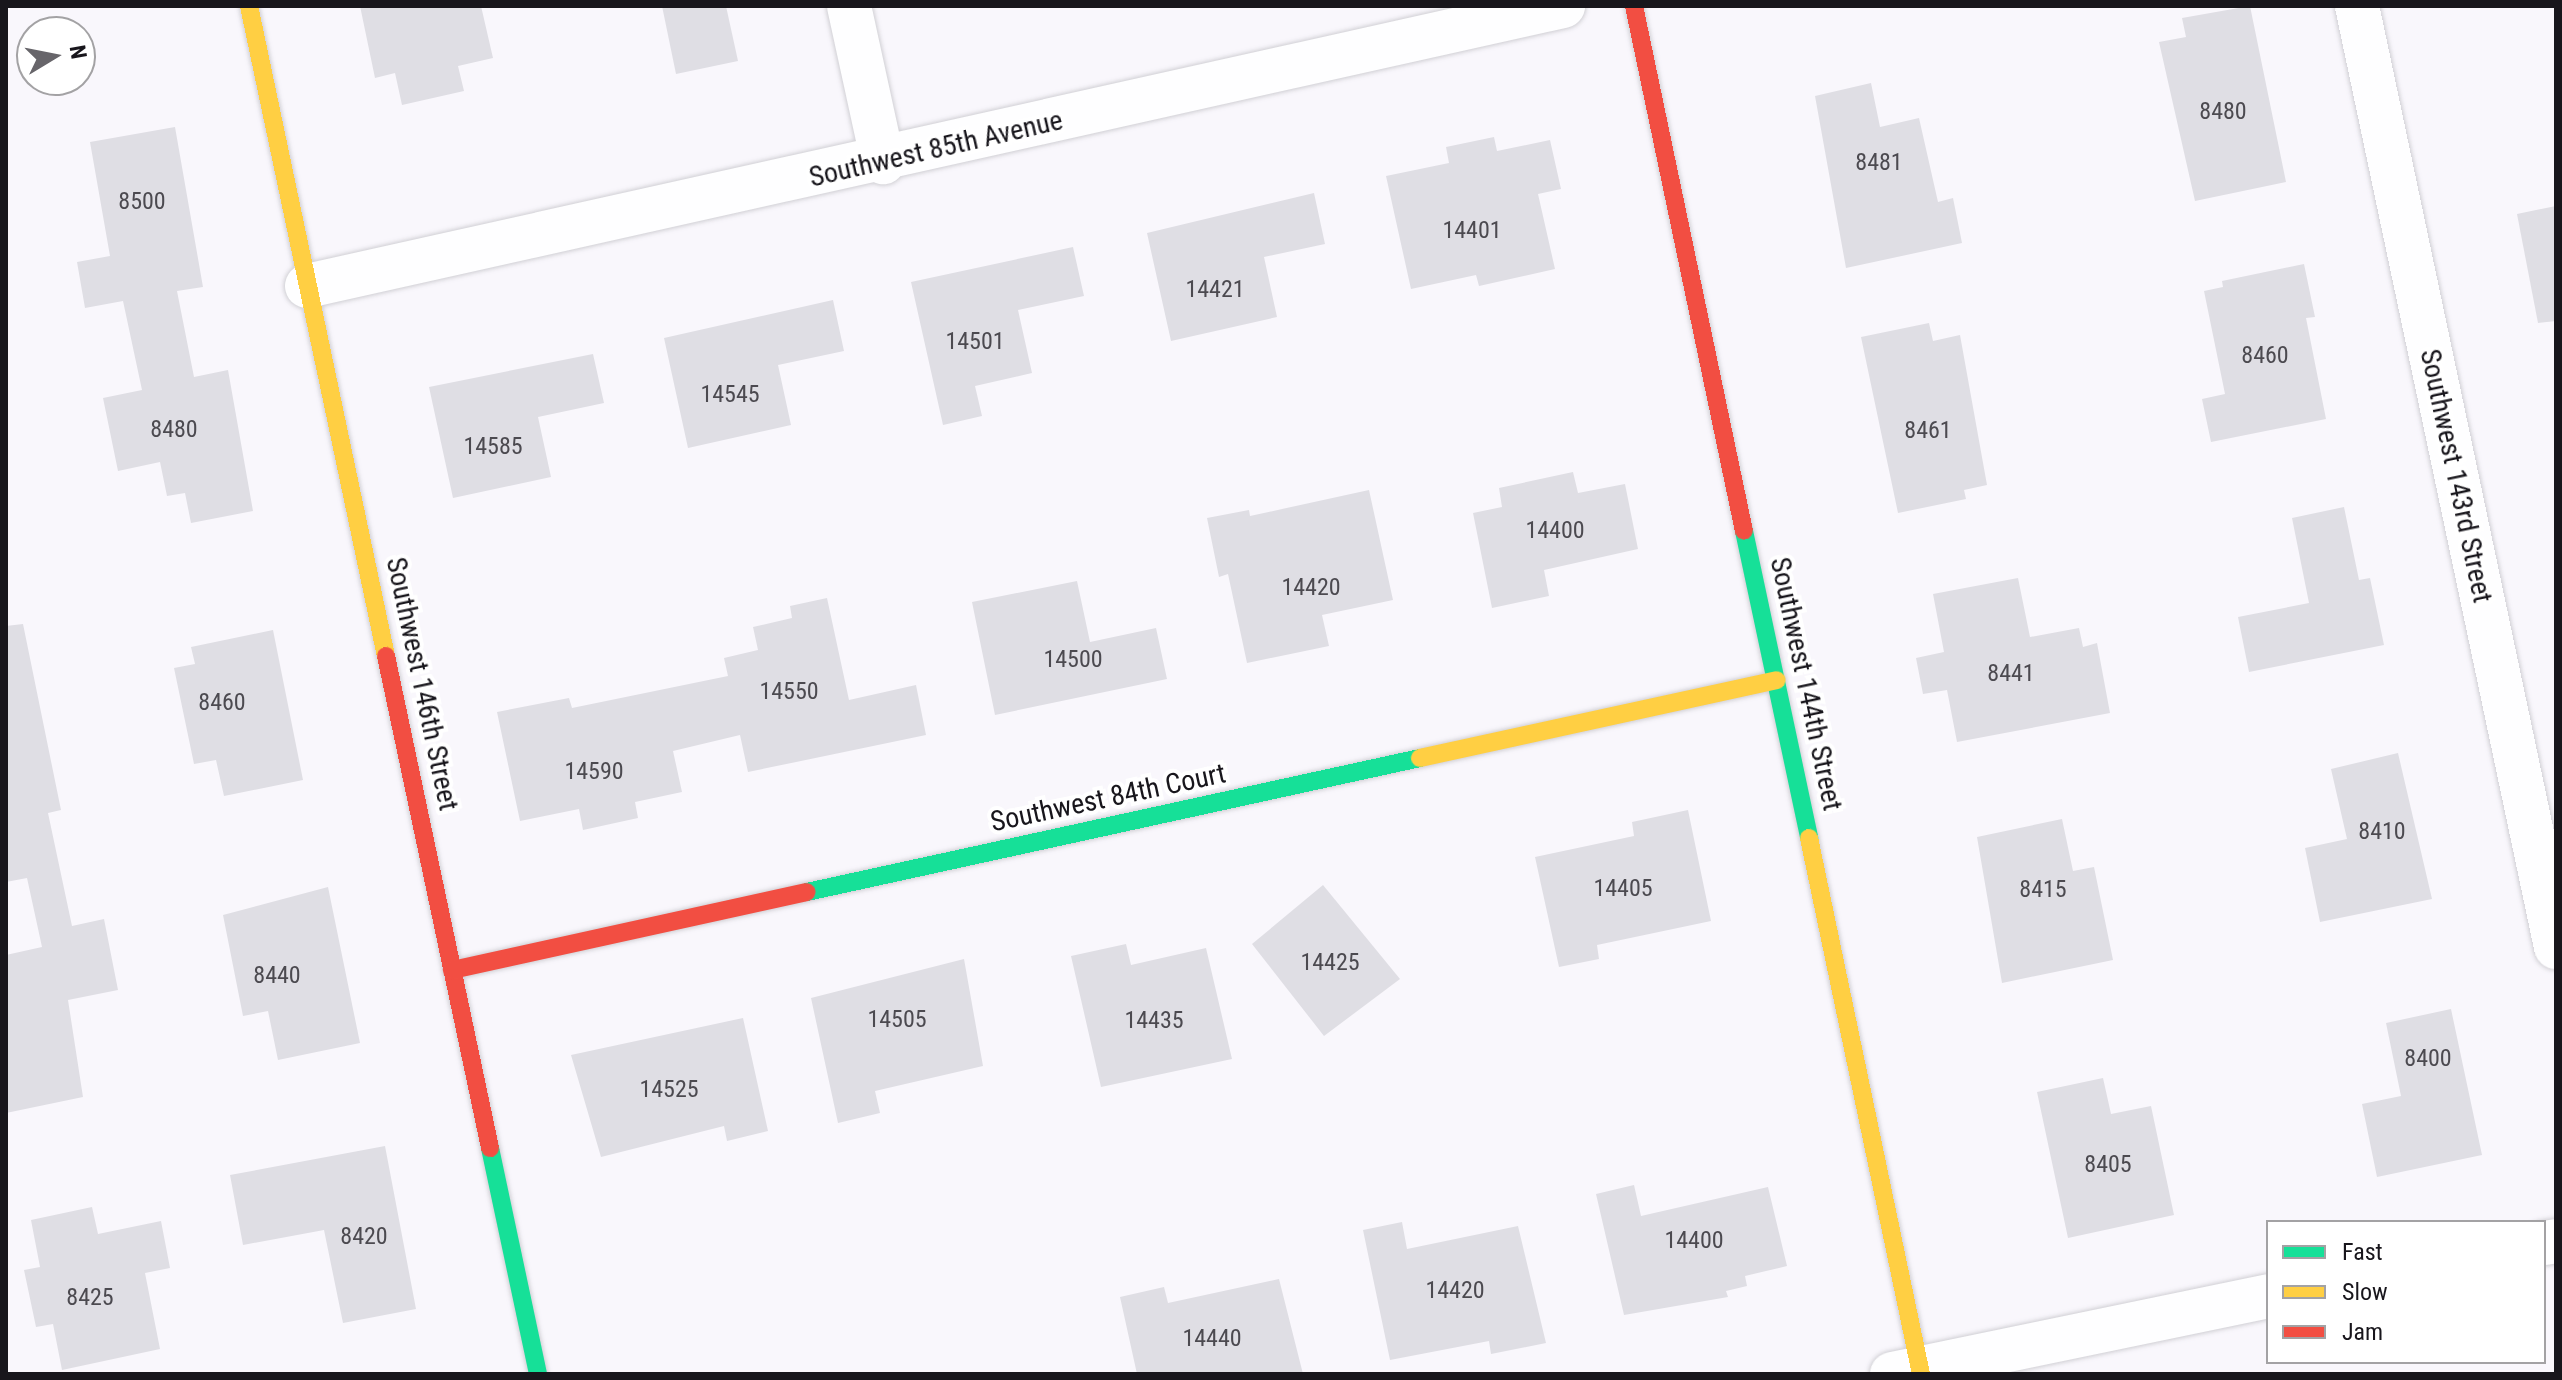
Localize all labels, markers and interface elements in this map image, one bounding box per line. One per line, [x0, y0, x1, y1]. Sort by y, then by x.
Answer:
north arrow [16, 16, 96, 96]
text: N [65, 43, 92, 61]
house number: 8480 [2199, 98, 2247, 126]
street label: Southwest 85th Avenue [806, 103, 1066, 195]
house number: 8481 [1855, 149, 1903, 177]
house number: 8500 [118, 188, 166, 216]
house number: 14401 [1442, 217, 1502, 245]
house number: 14421 [1185, 276, 1245, 304]
house number: 14501 [945, 328, 1005, 356]
house number: 8460 [2241, 342, 2289, 370]
street label: Southwest 143rd Street [2413, 346, 2499, 606]
house number: 14545 [700, 381, 760, 409]
house number: 8480 [150, 416, 198, 444]
house number: 8461 [1904, 417, 1952, 445]
house number: 14585 [463, 433, 523, 461]
house number: 14400 [1525, 517, 1585, 545]
street label: Southwest 146th Street [379, 554, 465, 814]
street label: Southwest 144th Street [1763, 554, 1849, 814]
house number: 14420 [1281, 574, 1341, 602]
house number: 14500 [1043, 646, 1103, 674]
house number: 8441 [1987, 660, 2035, 688]
house number: 14550 [759, 678, 819, 706]
house number: 8460 [198, 689, 246, 717]
street label: Southwest 84th Court [987, 757, 1229, 839]
house number: 14590 [564, 758, 624, 786]
house number: 8410 [2358, 818, 2406, 846]
house number: 14405 [1593, 875, 1653, 903]
house number: 8415 [2019, 876, 2067, 904]
house number: 14425 [1300, 949, 1360, 977]
house number: 8440 [253, 962, 301, 990]
house number: 14505 [867, 1006, 927, 1034]
house number: 14435 [1124, 1007, 1184, 1035]
house number: 8400 [2404, 1045, 2452, 1073]
house number: 14525 [639, 1076, 699, 1104]
house number: 8405 [2084, 1151, 2132, 1179]
legend [2266, 1220, 2546, 1364]
house number: 8420 [340, 1223, 388, 1251]
house number: 14400 [1664, 1227, 1724, 1255]
text: Fast [2342, 1238, 2383, 1266]
house number: 14420 [1425, 1277, 1485, 1305]
text: Slow [2342, 1278, 2388, 1306]
house number: 8425 [66, 1284, 114, 1312]
text: Jam [2342, 1318, 2383, 1346]
house number: 14440 [1182, 1325, 1242, 1353]

